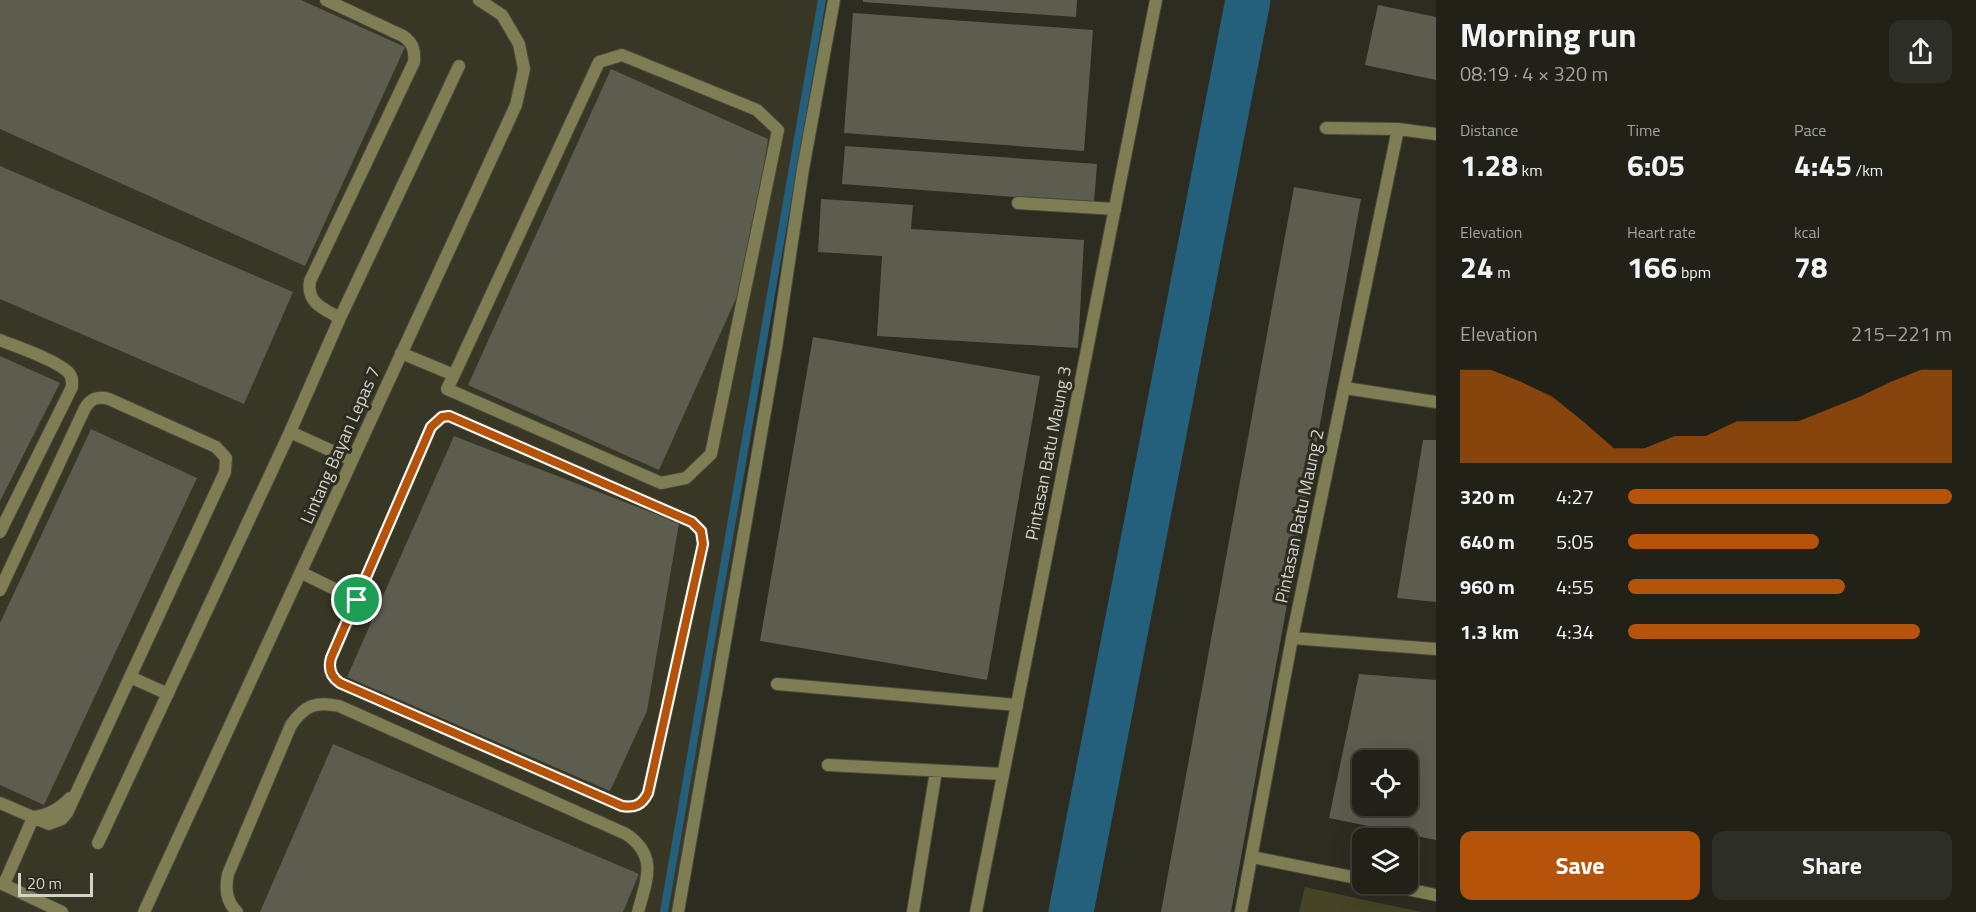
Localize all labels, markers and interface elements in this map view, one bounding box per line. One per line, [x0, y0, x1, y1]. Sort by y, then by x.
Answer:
text: Morning run [1460, 10, 1637, 60]
button: share [1889, 20, 1952, 83]
text: 08:19 · 4 × 320 m [1460, 58, 1608, 89]
text: Distance [1460, 118, 1518, 142]
text: Time [1627, 118, 1660, 142]
text: Pace [1794, 118, 1826, 142]
text: 1.28 [1460, 142, 1518, 188]
text: 6:05 [1627, 142, 1685, 188]
text: 4:45 [1794, 142, 1852, 188]
text: km [1518, 158, 1543, 182]
text: /km [1852, 158, 1883, 182]
text: Elevation [1460, 220, 1522, 244]
text: Heart rate [1627, 220, 1696, 244]
text: kcal [1794, 220, 1820, 244]
text: 24 [1460, 244, 1494, 290]
text: 166 [1627, 244, 1677, 290]
text: 78 [1794, 244, 1828, 290]
text: m [1494, 260, 1511, 284]
text: bpm [1677, 260, 1711, 284]
text: Elevation [1460, 318, 1538, 349]
text: 215–221 m [1851, 318, 1952, 349]
street label: Lintang Bayan Lepas 7 [293, 362, 387, 528]
street label: Pintasan Batu Maung 3 [1018, 363, 1078, 543]
street label: Pintasan Batu Maung 2 [1267, 427, 1331, 605]
text: 320 m [1460, 481, 1515, 512]
text: 4:27 [1556, 481, 1594, 512]
text: 640 m [1460, 526, 1515, 557]
text: 5:05 [1556, 526, 1594, 557]
text: 960 m [1460, 571, 1515, 602]
text: 4:55 [1556, 571, 1594, 602]
pin [331, 574, 382, 625]
icon: arrive [340, 583, 373, 616]
text: 1.3 km [1460, 616, 1519, 647]
text: 4:34 [1556, 616, 1594, 647]
map controls [1352, 750, 1418, 894]
button: locate [1352, 750, 1418, 816]
button: layers [1352, 828, 1418, 894]
button: Save [1460, 831, 1700, 900]
button: Share [1712, 831, 1952, 900]
scale bar [18, 870, 93, 898]
text: 20 m [27, 871, 62, 895]

